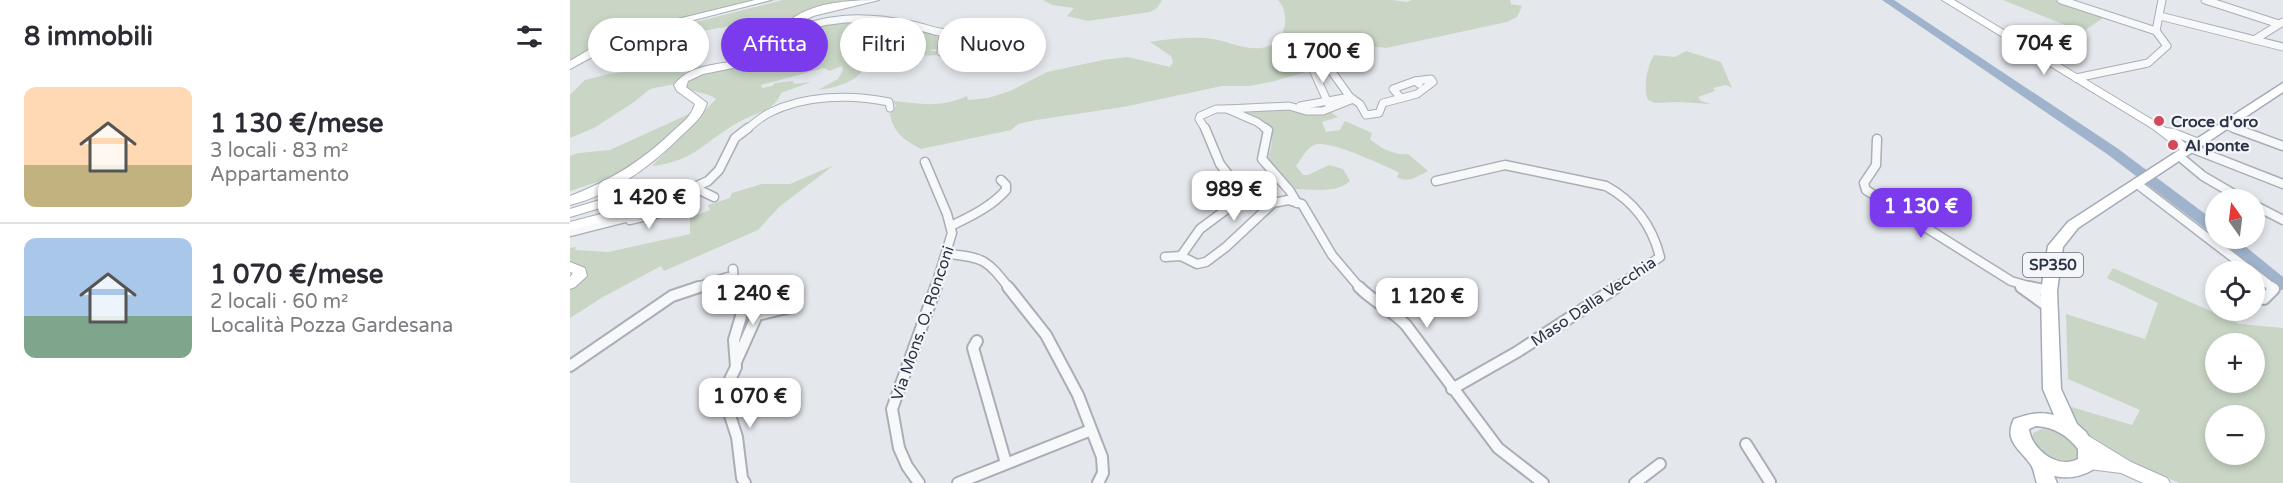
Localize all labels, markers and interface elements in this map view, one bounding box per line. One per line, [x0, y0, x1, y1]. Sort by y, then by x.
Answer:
chip: Compra [588, 18, 709, 72]
chip: Affitta [721, 18, 828, 72]
chip: Filtri [840, 18, 926, 72]
chip: Nuovo [938, 18, 1046, 72]
icon: filters [513, 20, 546, 53]
text: 8 immobili [24, 21, 153, 52]
pin: 704 € [2002, 25, 2086, 76]
text: 704 € [2016, 32, 2072, 56]
pin: 1 700 € [1268, 33, 1378, 84]
text: 1 700 € [1286, 40, 1360, 64]
text: 1 130 €/mese [210, 108, 383, 139]
icon: home [72, 111, 144, 183]
place label: Croce d'oro [2171, 112, 2259, 132]
marker: Croce d'oro [2152, 114, 2166, 128]
place label: Al ponte [2185, 136, 2249, 156]
marker: Al ponte [2166, 138, 2180, 152]
text: 3 locali · 83 m² [210, 139, 348, 163]
text: Appartamento [210, 163, 349, 187]
pin: 989 € [1192, 171, 1276, 222]
text: 989 € [1206, 178, 1262, 202]
pin: 1 420 € [594, 179, 704, 230]
text: 1 420 € [612, 186, 686, 210]
pin: 1 130 € [1866, 188, 1976, 239]
north arrow [2205, 189, 2265, 249]
map controls [2205, 189, 2265, 465]
text: 1 130 € [1884, 195, 1958, 219]
street label: Via Mons. O. Ronconi [887, 243, 959, 403]
street label: Maso Dalla Vecchia [1527, 252, 1660, 351]
road number: SP350 [2023, 253, 2083, 277]
text: 1 070 €/mese [210, 259, 383, 290]
button: locate [2205, 261, 2265, 321]
icon: home [72, 262, 144, 334]
pin: 1 240 € [698, 275, 808, 326]
pin: 1 120 € [1372, 278, 1482, 329]
text: 1 240 € [716, 282, 790, 306]
text: 1 120 € [1390, 285, 1464, 309]
text: 2 locali · 60 m² [210, 290, 348, 314]
text: Località Pozza Gardesana [210, 314, 453, 338]
button: + [2205, 333, 2265, 393]
pin: 1 070 € [695, 378, 805, 429]
text: 1 070 € [713, 385, 787, 409]
button: − [2205, 405, 2265, 465]

